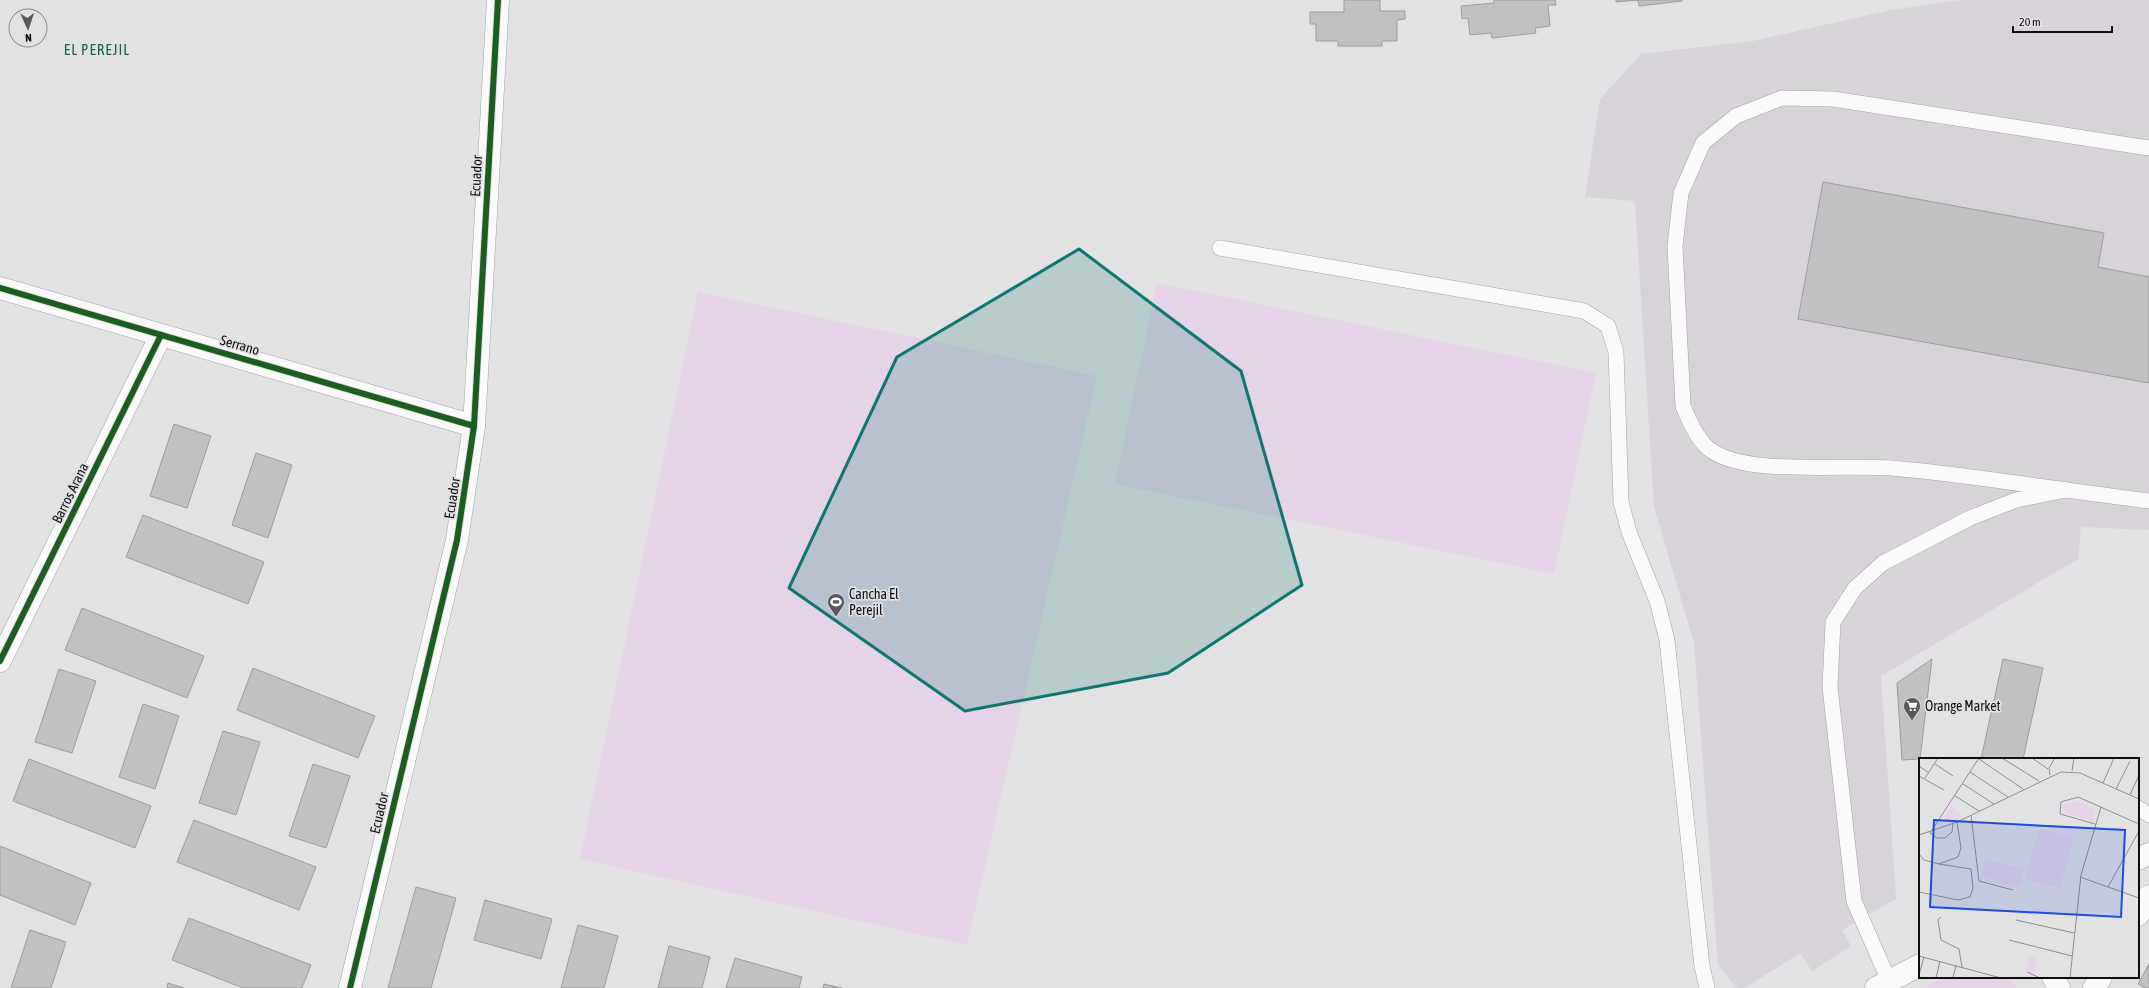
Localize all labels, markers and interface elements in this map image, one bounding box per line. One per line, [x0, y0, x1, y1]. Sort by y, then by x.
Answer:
north arrow [8, 8, 48, 48]
scale bar [2013, 8, 2112, 34]
text: 20 m [2019, 15, 2041, 29]
text: N [25, 32, 32, 44]
district label: EL PEREJIL [64, 41, 130, 58]
street label: Ecuador [467, 154, 485, 197]
street label: Serrano [219, 332, 261, 358]
street label: Barros Arana [48, 460, 92, 526]
street label: Ecuador [441, 475, 463, 520]
place label: Cancha El Perejil [849, 586, 899, 618]
sports icon: Cancha El Perejil [826, 592, 846, 617]
supermarket icon: Orange Market [1902, 696, 1922, 721]
place label: Orange Market [1925, 698, 2001, 714]
inset map [1919, 758, 2139, 978]
street label: Ecuador [367, 790, 392, 835]

